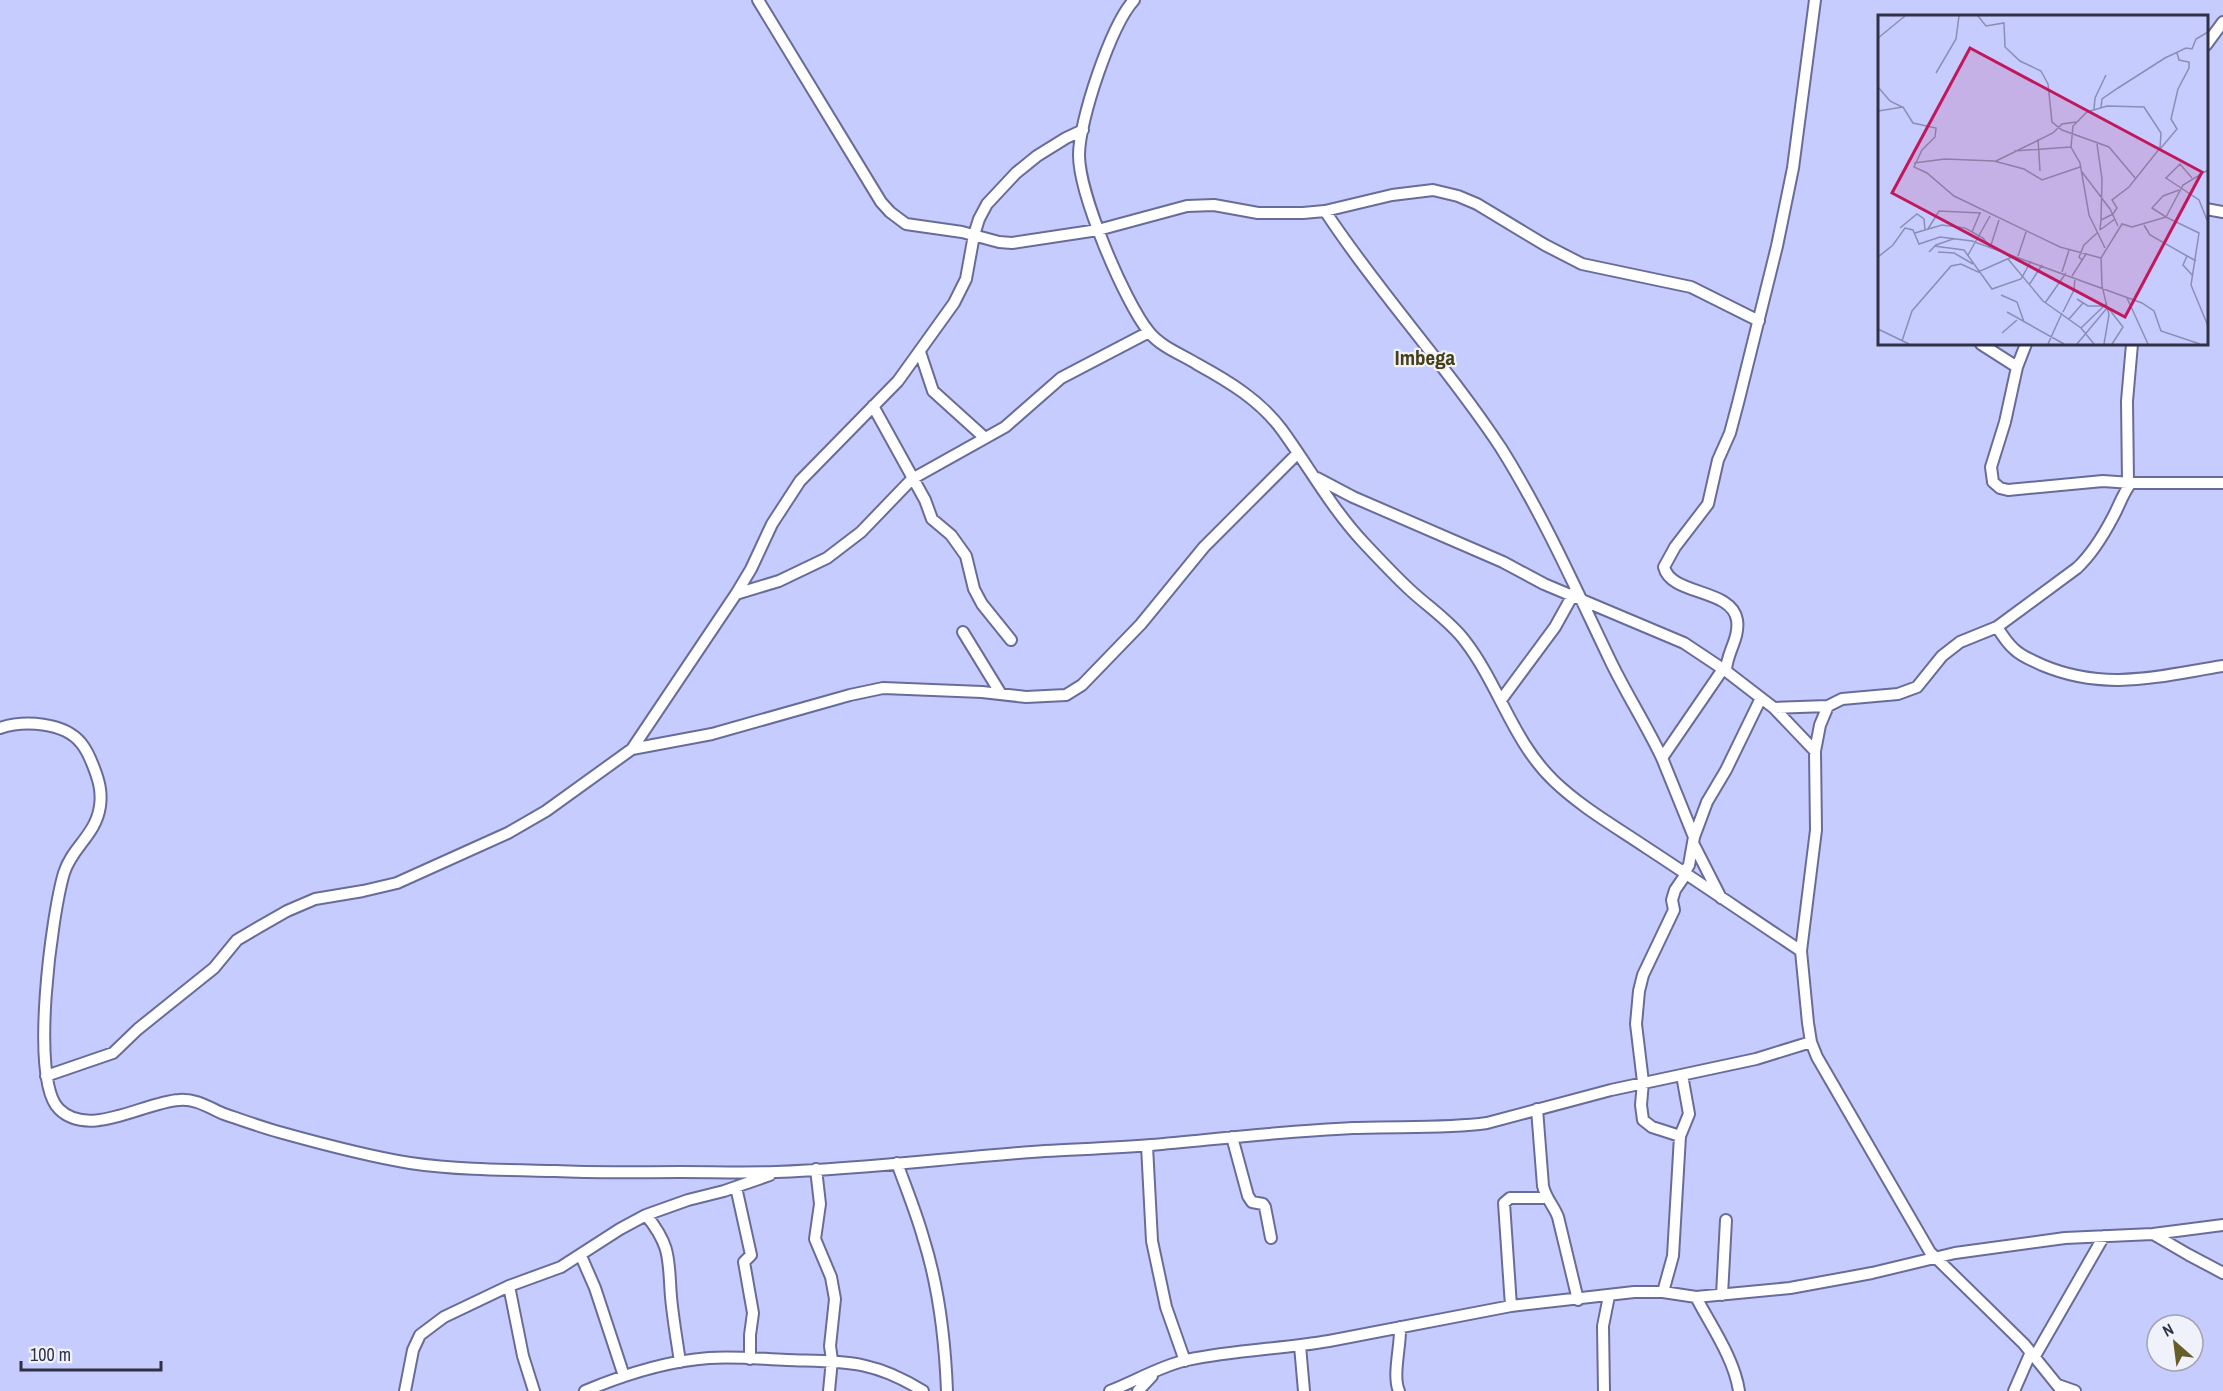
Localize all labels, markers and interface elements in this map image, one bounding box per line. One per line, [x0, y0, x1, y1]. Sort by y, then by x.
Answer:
inset map [1878, 15, 2208, 345]
district label: Imbega [1395, 343, 1456, 372]
north arrow [2145, 1313, 2205, 1373]
text: N [2159, 1318, 2177, 1342]
scale bar [21, 1334, 160, 1372]
text: 100 m [30, 1342, 71, 1367]

